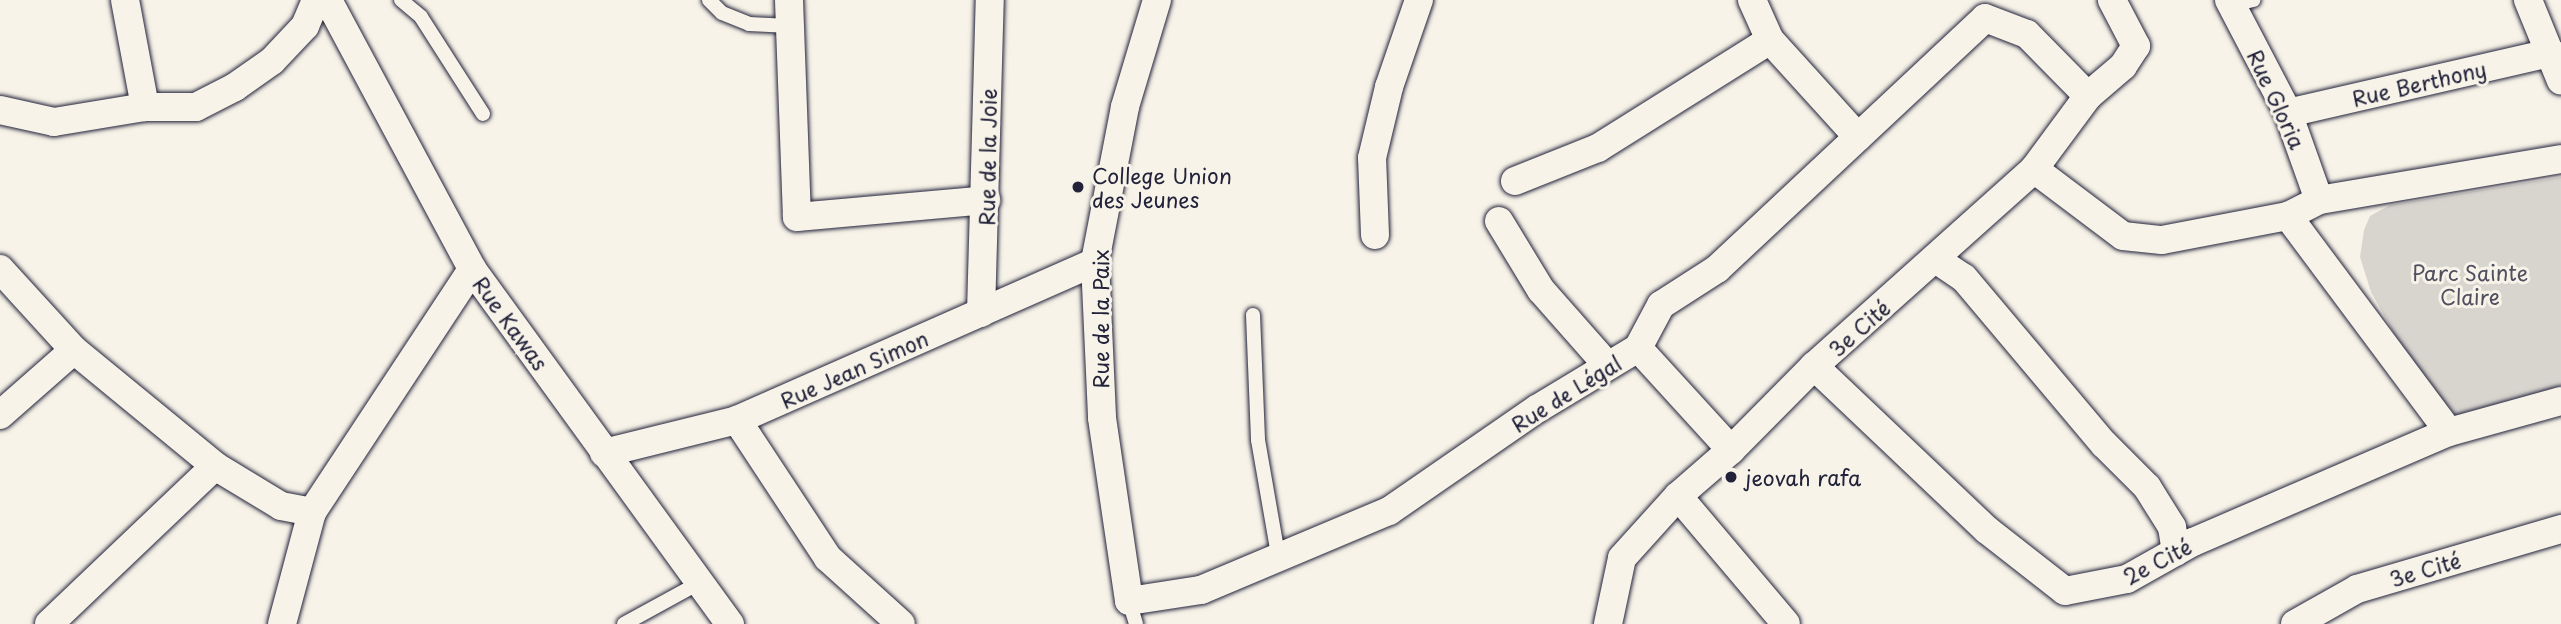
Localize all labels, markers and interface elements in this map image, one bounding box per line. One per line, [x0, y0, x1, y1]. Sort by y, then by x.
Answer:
street label: Rue Gloria [2243, 45, 2311, 153]
street label: Rue Berthony [2349, 55, 2489, 111]
street label: Rue de la Joie [973, 86, 1001, 228]
place label: College Union des Jeunes [1092, 162, 1231, 212]
marker: College Union des Jeunes [1070, 179, 1086, 195]
street label: Rue de la Paix [1087, 247, 1113, 391]
park label: Parc Sainte Claire [2412, 259, 2528, 309]
street label: Rue Kawas [469, 271, 553, 375]
street label: 3e Cité [1823, 295, 1895, 361]
street label: Rue Jean Simon [774, 324, 934, 414]
street label: Rue de Légal [1505, 348, 1627, 438]
place label: jeovah rafa [1745, 464, 1861, 490]
marker: jeovah rafa [1723, 469, 1739, 485]
street label: 2e Cité [2118, 533, 2196, 589]
street label: 3e Cité [2386, 547, 2464, 591]

